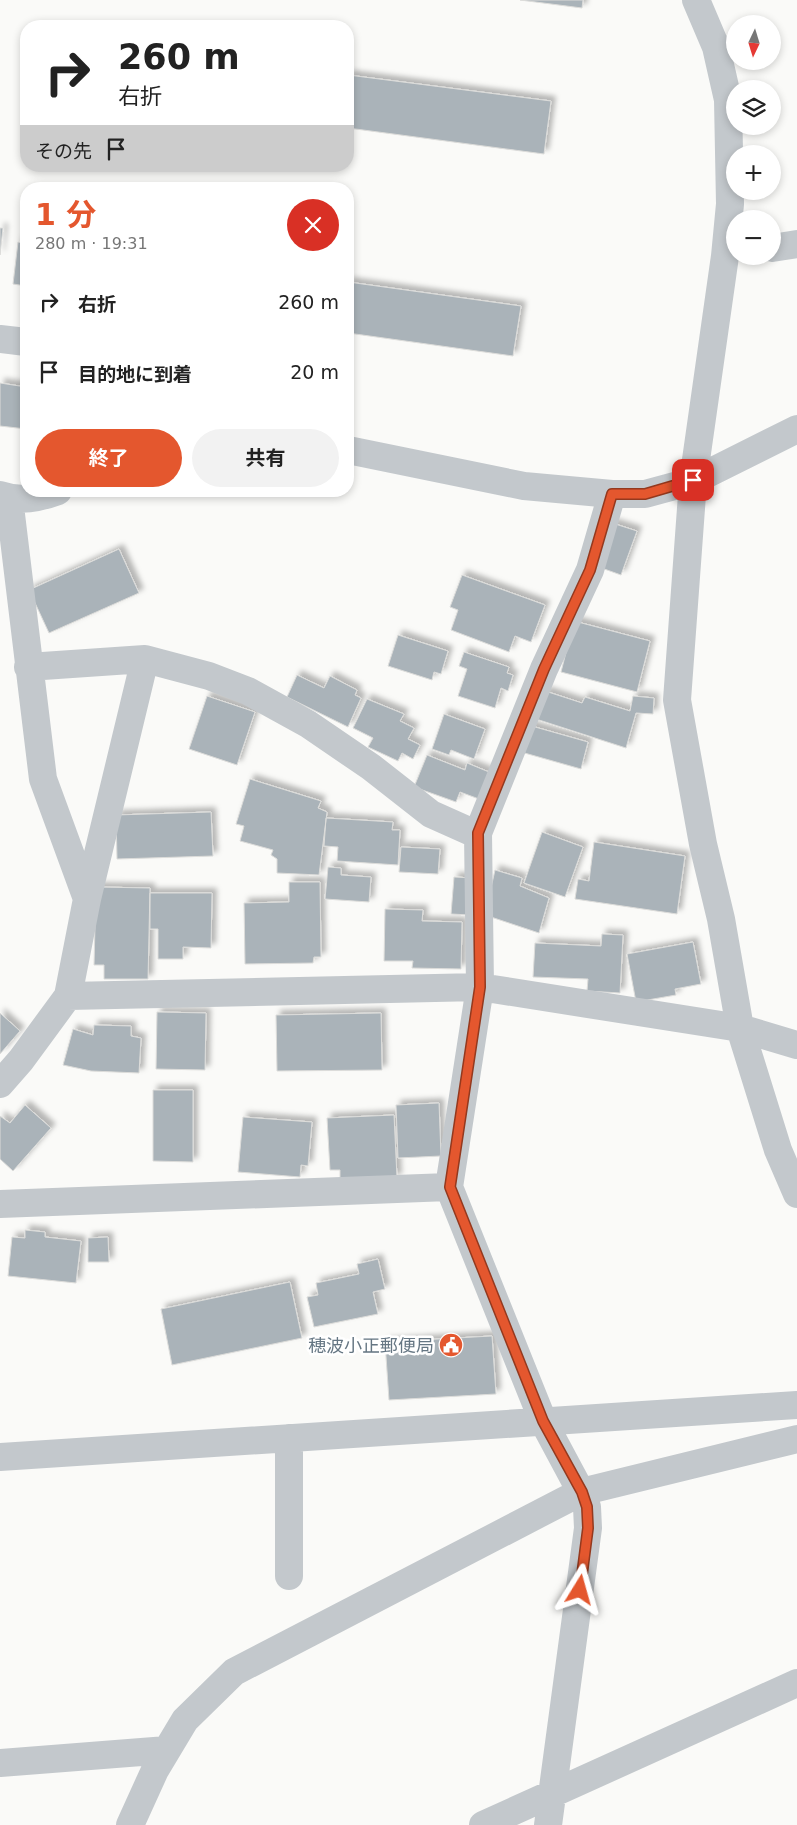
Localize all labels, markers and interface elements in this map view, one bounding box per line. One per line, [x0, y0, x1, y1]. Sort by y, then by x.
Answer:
north arrow [726, 15, 781, 70]
map controls [726, 15, 781, 265]
text: 260 m [118, 37, 240, 77]
icon: right [35, 40, 100, 105]
button: layers [726, 80, 781, 135]
text: 右折 [118, 84, 162, 109]
icon: arrive [102, 135, 130, 163]
text: その先 [35, 140, 92, 162]
button: + [726, 145, 781, 200]
text: 1 分 [35, 197, 96, 232]
button: close [287, 199, 339, 251]
button: − [726, 210, 781, 265]
text: 280 m · 19:31 [35, 234, 148, 253]
icon: right [35, 288, 63, 316]
text: 260 m [278, 291, 339, 313]
text: 右折 [78, 293, 116, 315]
icon: arrive [35, 358, 63, 386]
text: 20 m [290, 361, 339, 383]
text: 目的地に到着 [78, 363, 192, 385]
button: 終了 [35, 429, 182, 487]
button: 共有 [192, 429, 339, 487]
pin [672, 459, 714, 501]
icon: arrive [679, 466, 707, 494]
public building icon: 穂波小正郵便局 [438, 1332, 464, 1358]
place label: 穂波小正郵便局 [308, 1335, 434, 1356]
position arrow [553, 1563, 605, 1615]

